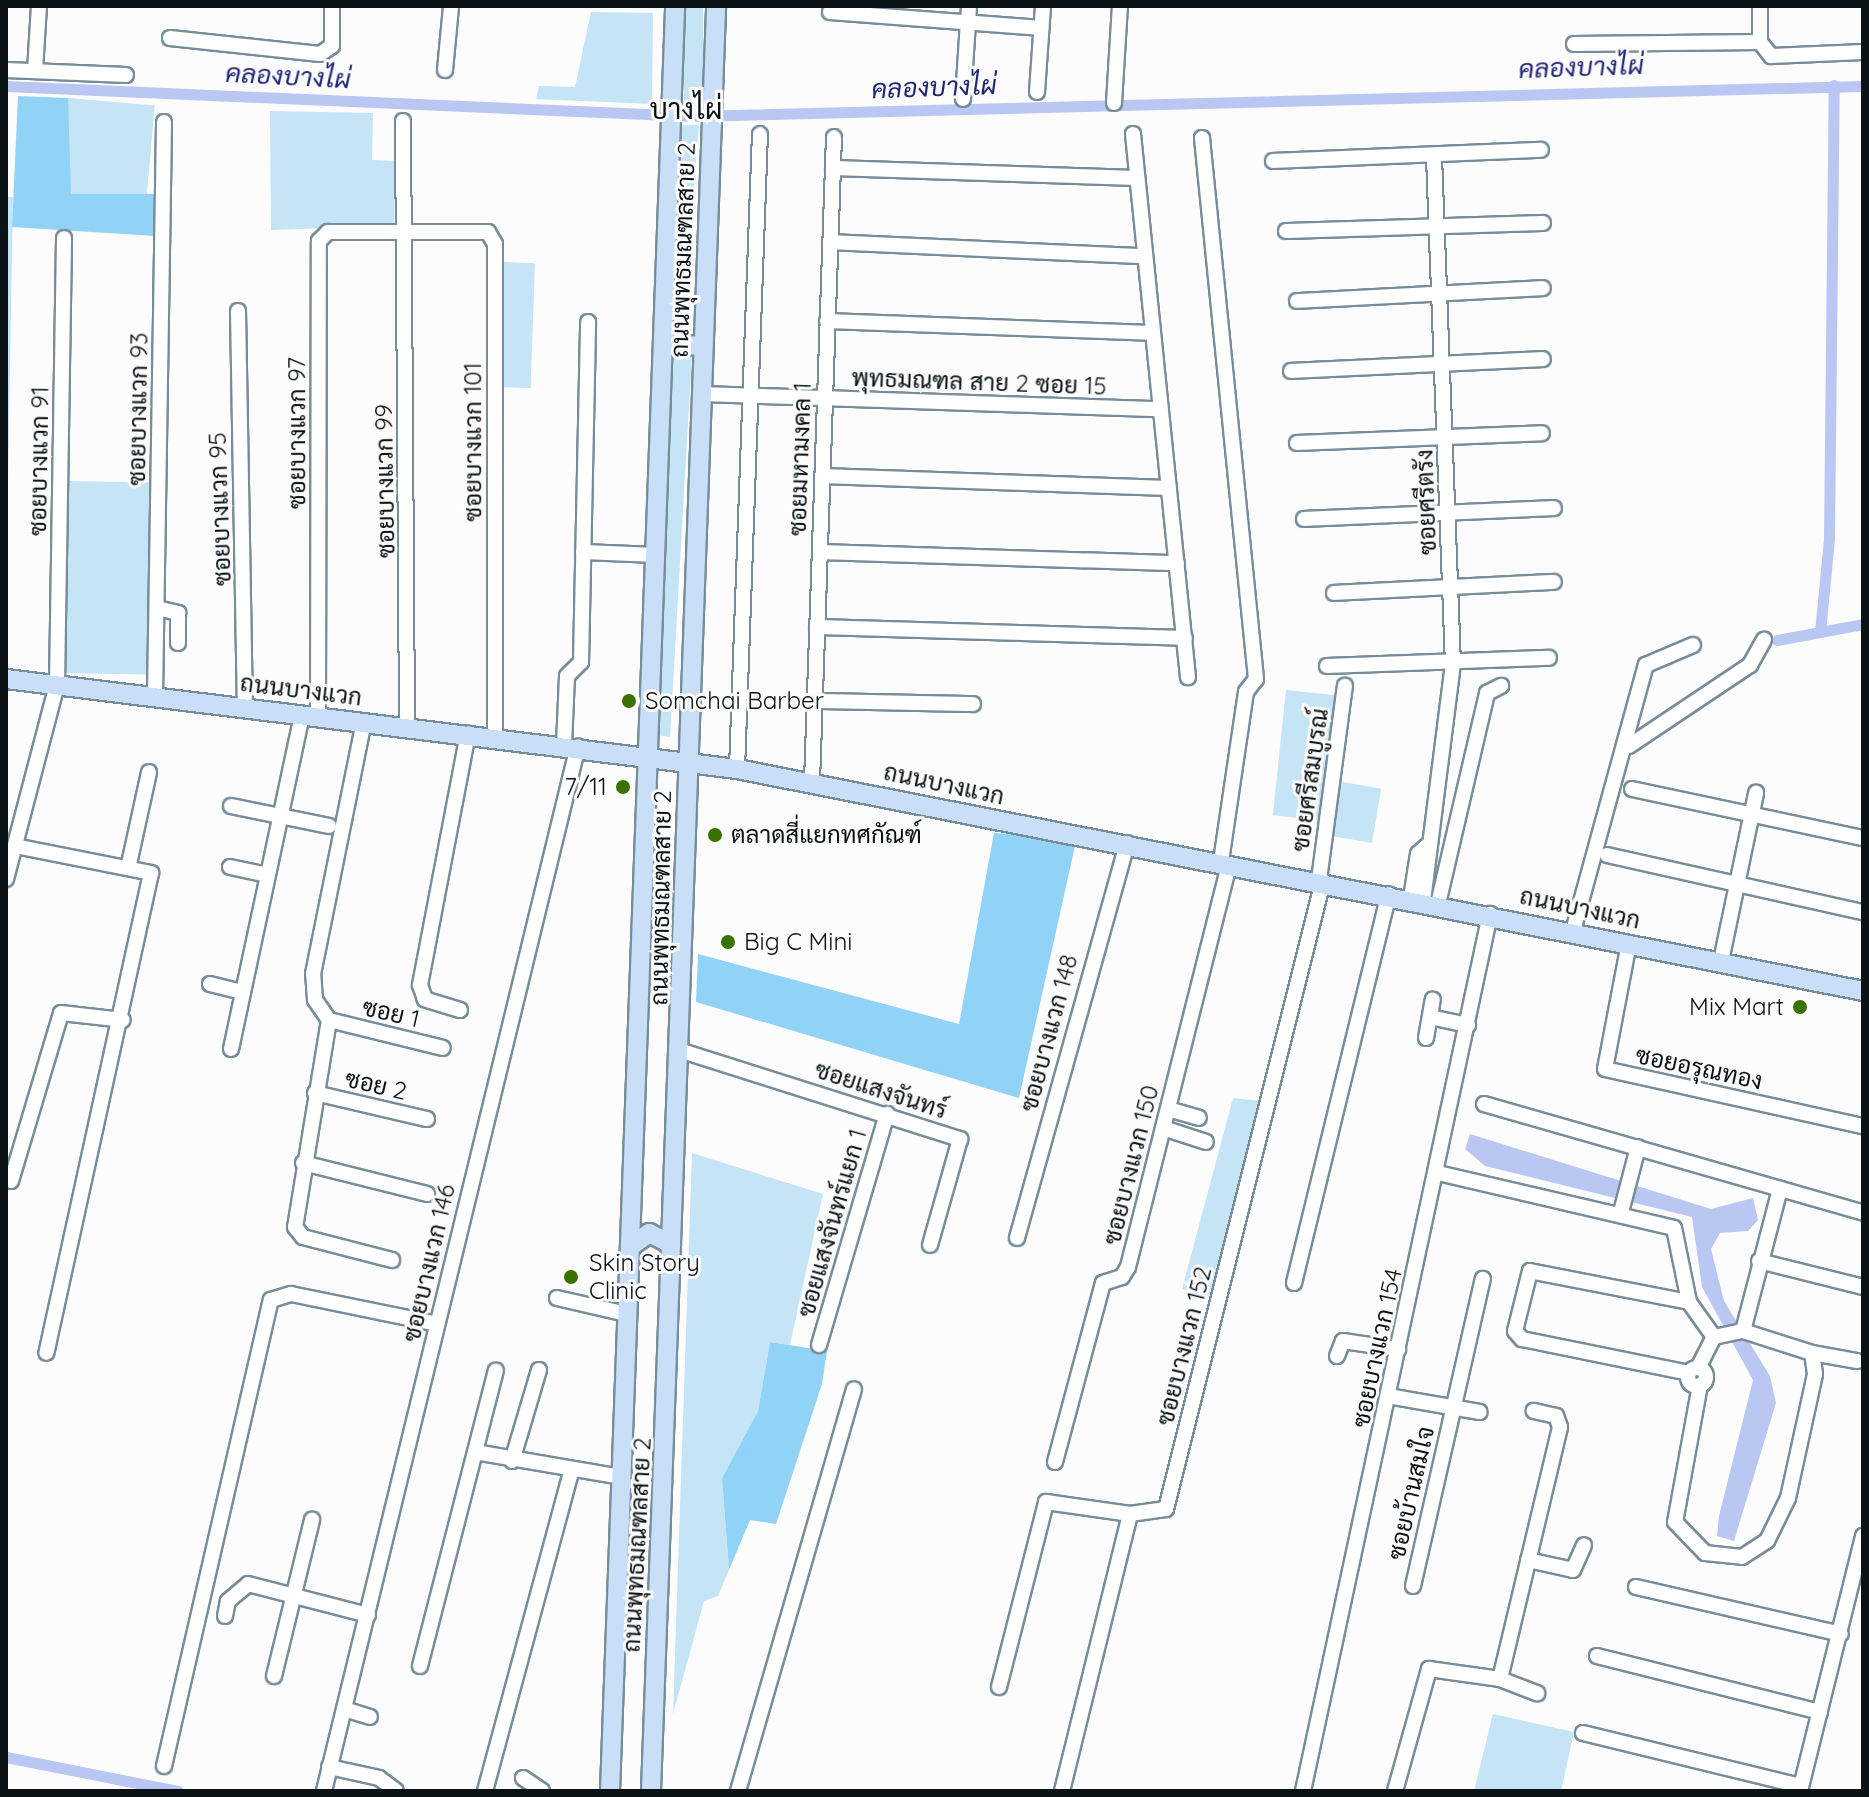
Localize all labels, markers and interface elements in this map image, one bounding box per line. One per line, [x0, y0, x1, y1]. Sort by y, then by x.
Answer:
water label: คลองบางไผ่ [1518, 49, 1644, 85]
water label: คลองบางไผ่ [225, 57, 351, 95]
water label: คลองบางไผ่ [871, 69, 997, 105]
district label: บางไผ่ [650, 92, 722, 126]
street label: ถนนพุทธมณฑลสาย 2 [665, 142, 701, 358]
street label: ซอยบางแวก 93 [122, 332, 154, 486]
street label: ซอยบางแวก 97 [283, 357, 311, 509]
street label: ซอยบางแวก 101 [459, 362, 487, 522]
street label: พุทธมณฑล สาย 2 ซอย 15 [851, 363, 1107, 401]
street label: ซอยมหามงคล 1 [783, 382, 817, 536]
street label: ซอยบางแวก 91 [23, 386, 55, 536]
street label: ซอยบางแวก 99 [369, 404, 401, 558]
street label: ซอยบางแวก 95 [203, 432, 237, 586]
street label: ซอยศรีตรัง [1410, 449, 1442, 555]
street label: ถนนบางแวก [238, 668, 364, 712]
place label: Somchai Barber [645, 687, 824, 715]
marker: Somchai Barber [620, 692, 638, 710]
street label: ซอยศรีสมบูรณ์ [1286, 707, 1334, 853]
street label: ถนนบางแวก [881, 757, 1007, 811]
place label: 7/11 [564, 773, 607, 801]
marker: 7/11 [614, 778, 632, 796]
street label: ถนนพุทธมณฑลสาย 2 [645, 790, 677, 1006]
place label: ตลาดสี่แยกทศกัณฑ์ [731, 821, 922, 849]
marker: ตลาดสี่แยกทศกัณฑ์ [706, 826, 724, 844]
street label: ถนนบางแวก [1517, 881, 1643, 935]
place label: Big C Mini [744, 928, 853, 956]
marker: Big C Mini [719, 933, 737, 951]
street label: ซอยบางแวก 148 [1014, 951, 1084, 1115]
street label: ซอย 1 [359, 992, 423, 1034]
place label: Mix Mart [1689, 993, 1784, 1021]
marker: Mix Mart [1791, 998, 1809, 1016]
street label: ซอยอรุณทอง [1633, 1041, 1765, 1095]
street label: ซอยแสงจันทร์ [811, 1055, 951, 1125]
street label: ซอย 2 [342, 1064, 410, 1106]
street label: ซอยบางแวก 150 [1097, 1082, 1165, 1248]
street label: ซอยแสงจันทร์แยก 1 [791, 1126, 873, 1320]
street label: ซอยบางแวก 146 [397, 1181, 461, 1345]
place label: Skin Story Clinic [589, 1249, 700, 1305]
street label: ซอยบางแวก 152 [1150, 1264, 1218, 1428]
marker: Skin Story Clinic [560, 1266, 582, 1288]
street label: ซอยบางแวก 154 [1346, 1266, 1408, 1430]
street label: ซอยบ้านสมใจ [1382, 1423, 1440, 1563]
street label: ถนนพุทธมณฑลสาย 2 [617, 1437, 657, 1653]

